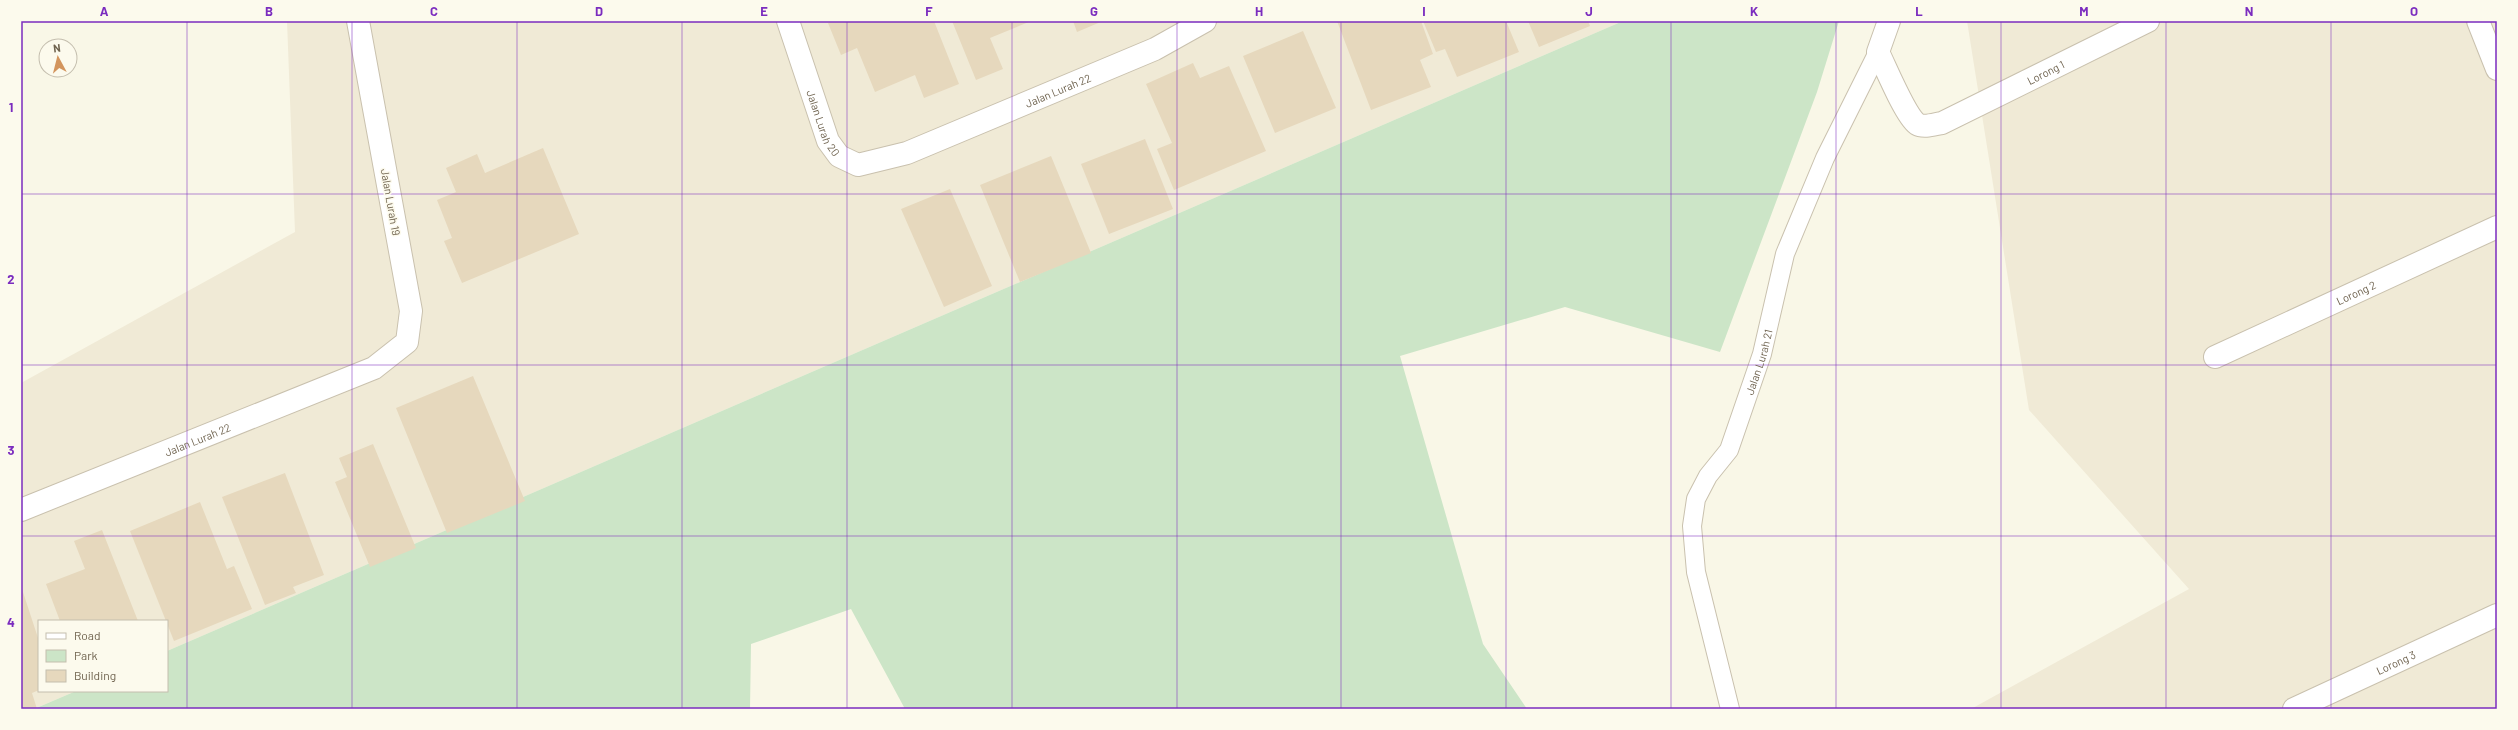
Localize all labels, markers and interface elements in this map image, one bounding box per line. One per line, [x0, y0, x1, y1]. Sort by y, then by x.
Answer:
text: A [100, 3, 109, 19]
text: B [265, 3, 273, 19]
text: C [430, 3, 438, 19]
text: D [595, 3, 603, 19]
text: E [760, 3, 768, 19]
text: F [925, 3, 933, 19]
text: G [1090, 3, 1098, 19]
text: H [1255, 3, 1263, 19]
text: I [1422, 3, 1426, 19]
text: J [1585, 3, 1593, 19]
text: K [1750, 3, 1758, 19]
text: L [1915, 3, 1923, 19]
text: M [2079, 3, 2089, 19]
text: N [2245, 3, 2253, 19]
text: O [2410, 3, 2418, 19]
north arrow [38, 38, 78, 78]
text: N [52, 41, 61, 54]
street label: Lorong 1 [2025, 57, 2066, 87]
street label: Jalan Lurah 22 [1023, 70, 1093, 109]
street label: Jalan Lurah 20 [805, 88, 843, 158]
text: 1 [9, 99, 13, 115]
street label: Jalan Lurah 19 [379, 168, 403, 237]
text: 2 [7, 271, 15, 287]
street label: Lorong 2 [2334, 277, 2378, 307]
street label: Jalan Lurah 21 [1742, 328, 1774, 396]
street label: Jalan Lurah 22 [162, 420, 232, 458]
text: 3 [7, 442, 15, 458]
text: 4 [7, 614, 15, 630]
legend [38, 620, 168, 692]
text: Road [74, 628, 101, 642]
street label: Lorong 3 [2374, 647, 2417, 677]
text: Park [74, 648, 98, 662]
text: Building [74, 668, 116, 682]

